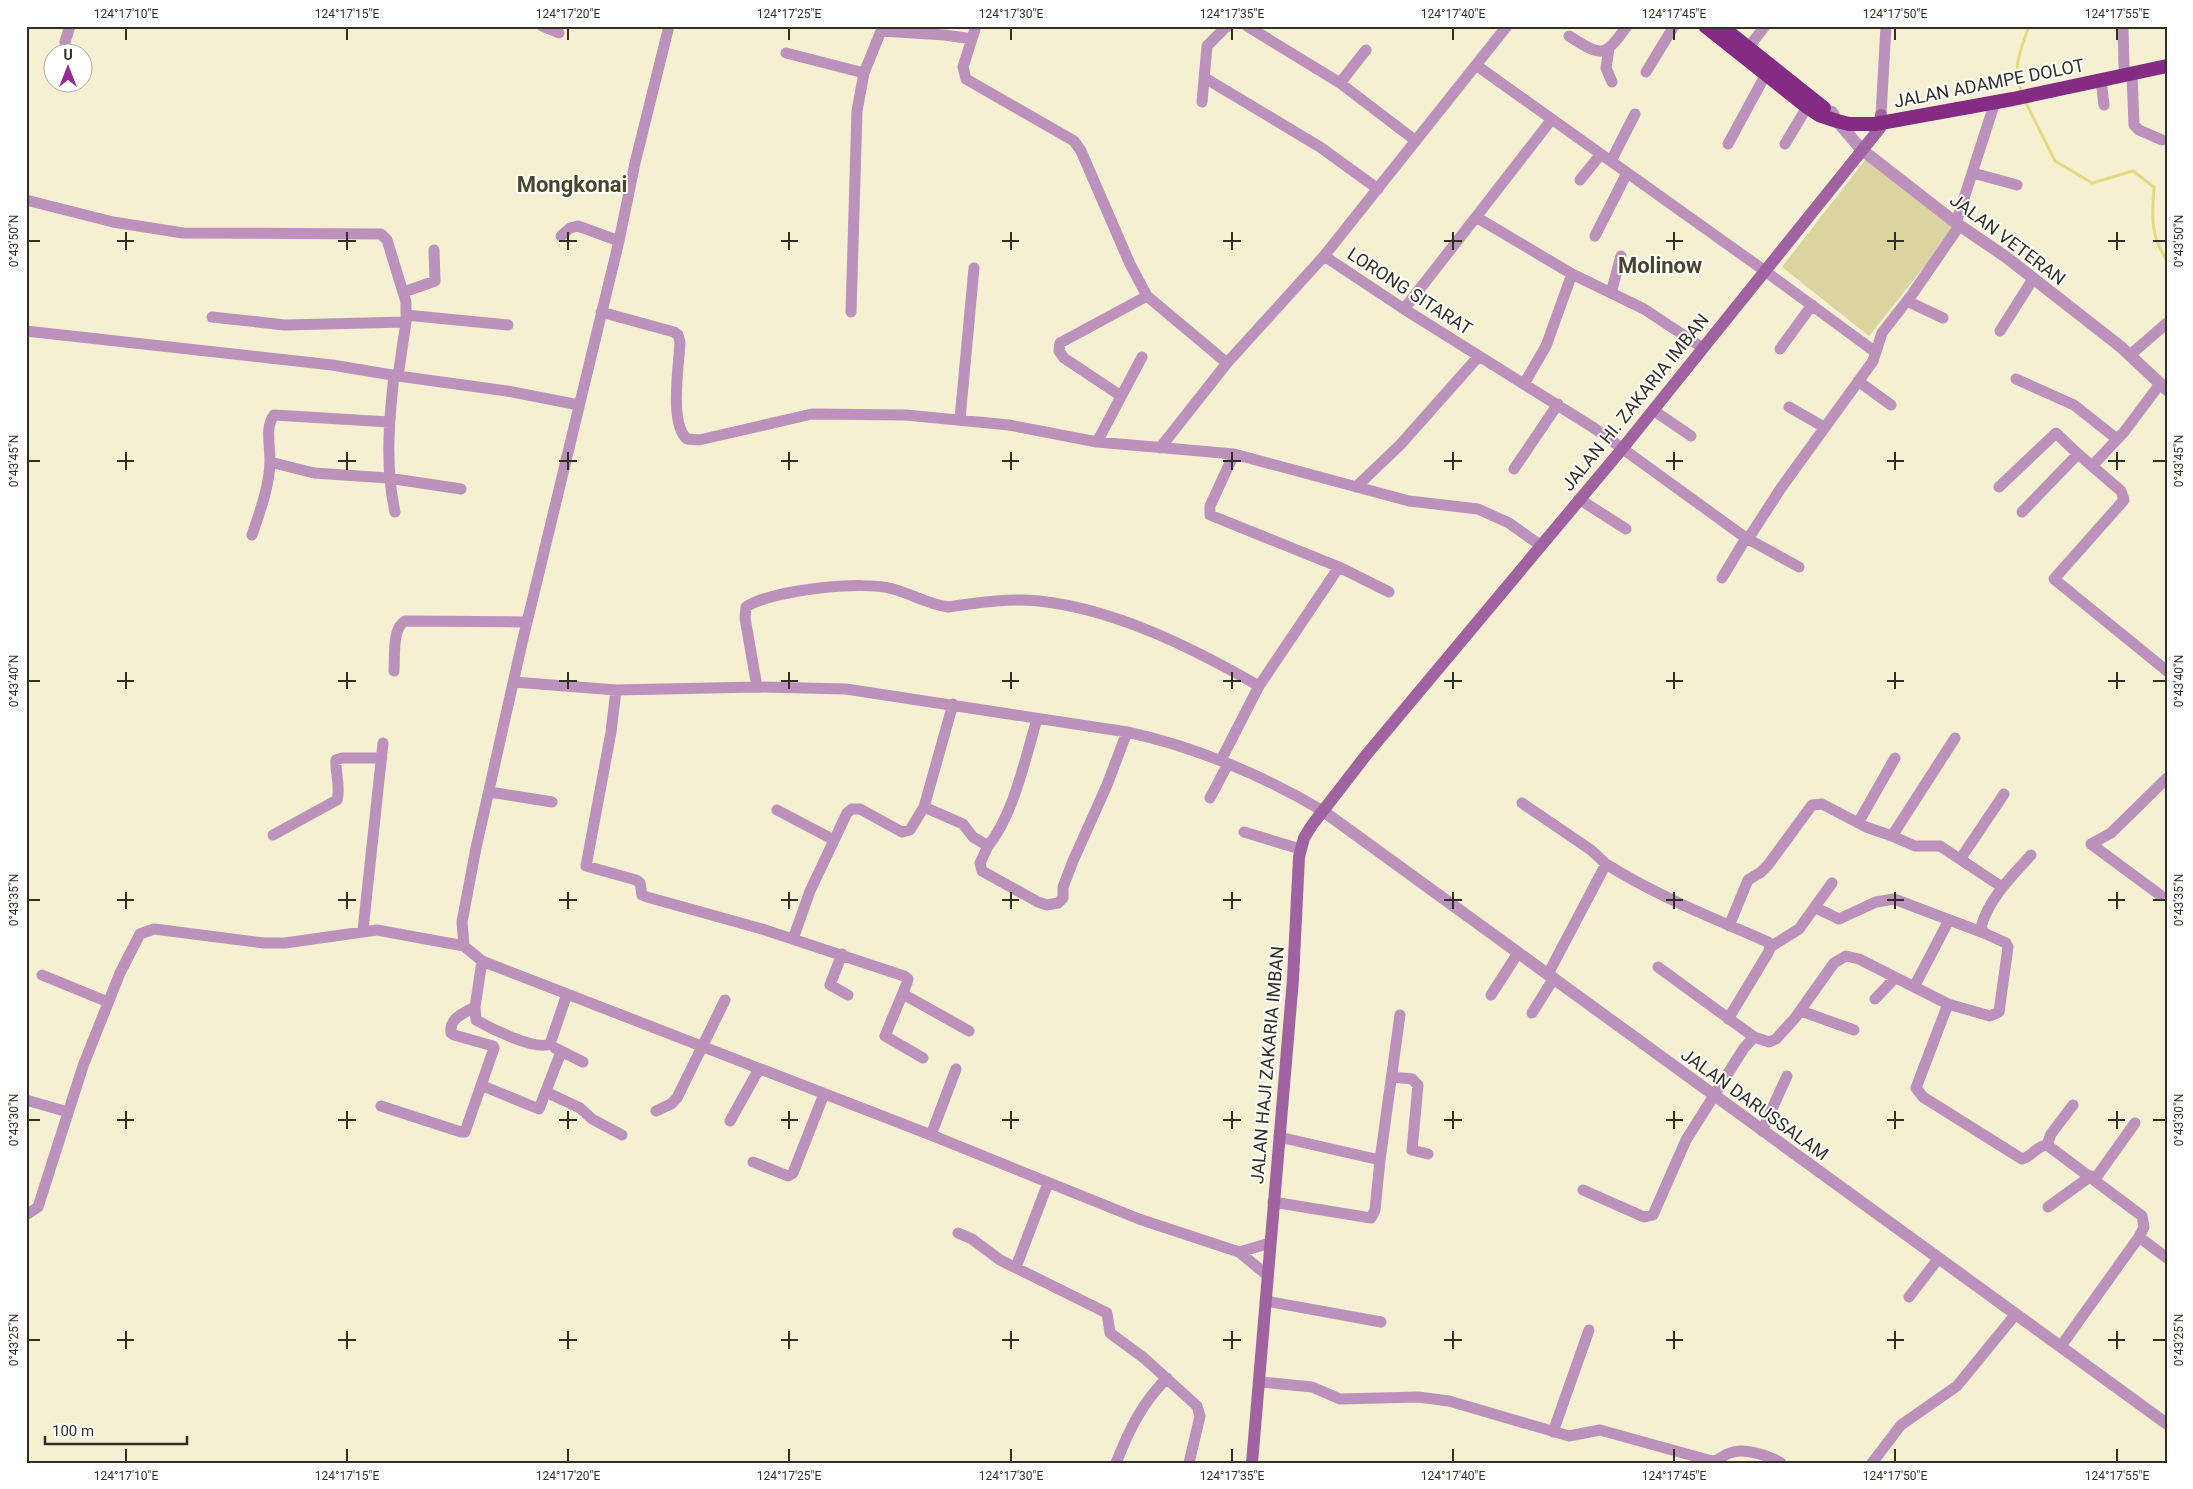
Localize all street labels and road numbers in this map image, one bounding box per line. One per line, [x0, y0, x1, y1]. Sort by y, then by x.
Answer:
street label: JALAN ADAMPE DOLOT [1892, 54, 2086, 112]
street label: JALAN VETERAN [1946, 189, 2070, 289]
street label: LORONG SITARAT [1344, 243, 1476, 339]
street label: JALAN HI. ZAKARIA IMBAN [1557, 309, 1713, 495]
street label: JALAN HAJI ZAKARIA IMBAN [1246, 945, 1288, 1185]
street label: JALAN DARUSSALAM [1677, 1043, 1833, 1165]

